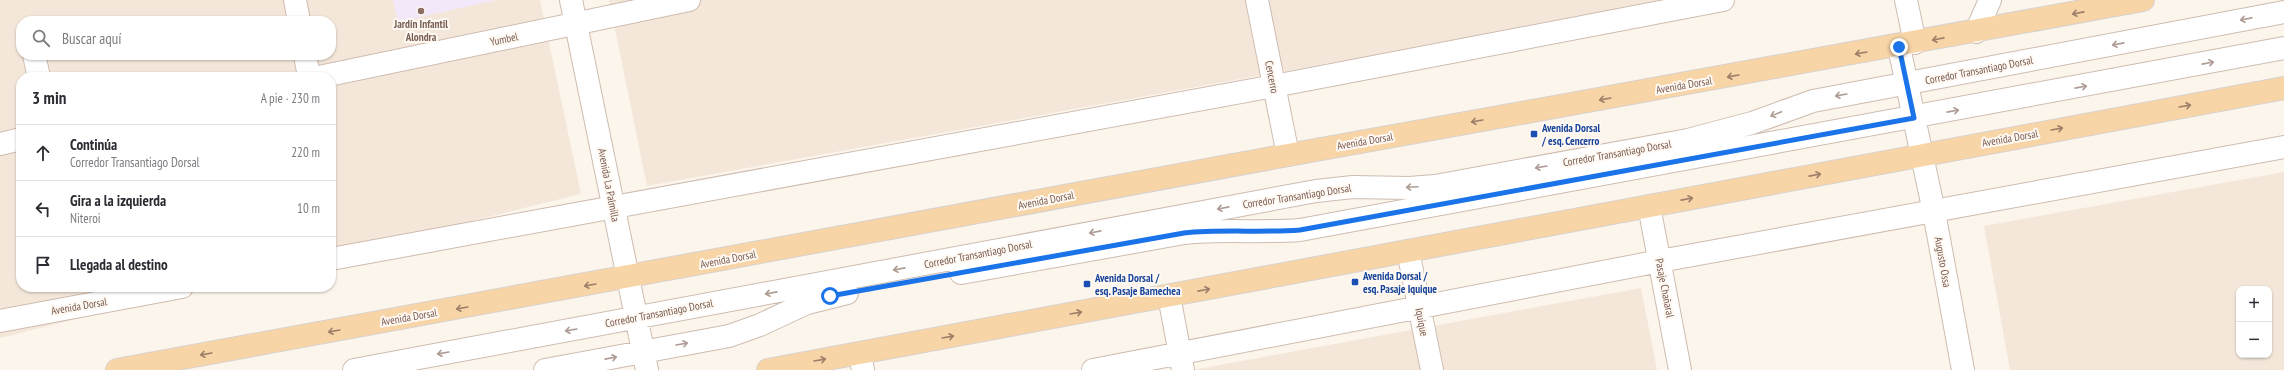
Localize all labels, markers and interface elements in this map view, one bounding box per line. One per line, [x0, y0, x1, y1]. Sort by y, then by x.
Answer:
marker: Jardín Infantil Alondra [416, 6, 426, 16]
one-way arrow [2071, 9, 2084, 17]
search box [16, 16, 336, 60]
one-way arrow [2240, 16, 2253, 24]
place label: Jardín Infantil Alondra [393, 17, 448, 44]
icon: search [30, 27, 52, 49]
text: Buscar aquí [62, 29, 122, 48]
street label: Yumbel [489, 29, 520, 49]
one-way arrow [1931, 35, 1944, 43]
route end [1890, 38, 1908, 56]
one-way arrow [2112, 40, 2125, 48]
one-way arrow [1855, 50, 1868, 58]
street label: Corredor Transantiago Dorsal [1924, 53, 2035, 87]
one-way arrow [2202, 58, 2215, 66]
street label: Cencerro [1262, 59, 1282, 95]
one-way arrow [1727, 72, 1740, 80]
street label: Avenida Dorsal [1655, 73, 1714, 97]
one-way arrow [2074, 82, 2087, 90]
text: 3 min [32, 87, 66, 109]
text: A pie · 230 m [261, 90, 320, 107]
one-way arrow [1835, 92, 1848, 100]
one-way arrow [1599, 95, 1612, 103]
one-way arrow [2178, 102, 2191, 110]
one-way arrow [1946, 106, 1959, 114]
one-way arrow [1771, 110, 1783, 118]
one-way arrow [1471, 118, 1484, 126]
place label: Avenida Dorsal / esq. Cencerro [1541, 121, 1601, 148]
one-way arrow [2050, 125, 2063, 133]
street label: Avenida Dorsal [1981, 126, 2040, 150]
street label: Avenida Dorsal [1336, 129, 1395, 153]
marker: Avenida Dorsal / esq. Cencerro [1529, 129, 1539, 139]
text: Continúa [70, 135, 117, 154]
street label: Corredor Transantiago Dorsal [1562, 137, 1673, 169]
icon: ahead [32, 142, 54, 164]
text: 220 m [291, 144, 320, 161]
street label: Avenida La Palmilla [595, 147, 623, 223]
text: Corredor Transantiago Dorsal [70, 154, 200, 171]
one-way arrow [1534, 163, 1547, 171]
one-way arrow [1808, 170, 1821, 178]
street label: Corredor Transantiago Dorsal [1242, 180, 1353, 211]
one-way arrow [1406, 184, 1419, 191]
street label: Avenida Dorsal [1017, 188, 1076, 212]
text: Gira a la izquierda [70, 191, 166, 210]
one-way arrow [1680, 194, 1693, 202]
icon: left [32, 198, 54, 220]
text: 10 m [297, 200, 320, 217]
one-way arrow [1217, 205, 1230, 213]
text: Niteroi [70, 210, 101, 227]
one-way arrow [1089, 228, 1102, 236]
street label: Augusto Ossa [1932, 236, 1954, 288]
street label: Corredor Transantiago Dorsal [923, 237, 1034, 271]
street label: Avenida Dorsal [699, 247, 758, 271]
icon: arrive [32, 254, 54, 276]
text: Llegada al destino [70, 255, 168, 274]
street label: Pasaje Chañaral [1652, 257, 1678, 319]
one-way arrow [892, 265, 905, 273]
place label: Avenida Dorsal / esq. Pasaje Iquique [1362, 269, 1437, 296]
place label: Avenida Dorsal / esq. Pasaje Barnechea [1094, 271, 1181, 298]
marker: Avenida Dorsal / esq. Pasaje Iquique [1350, 277, 1360, 287]
marker: Avenida Dorsal / esq. Pasaje Barnechea [1082, 279, 1092, 289]
one-way arrow [583, 281, 596, 289]
one-way arrow [1197, 285, 1210, 293]
map controls [2236, 286, 2272, 358]
button: + [2236, 286, 2272, 322]
route start [821, 287, 839, 305]
one-way arrow [765, 289, 778, 297]
street label: Avenida Dorsal [50, 294, 109, 318]
street label: Corredor Transantiago Dorsal [604, 296, 715, 330]
one-way arrow [456, 304, 469, 312]
street label: Avenida Dorsal [380, 305, 439, 329]
street label: Iquique [1412, 307, 1432, 338]
one-way arrow [1069, 309, 1082, 317]
button: − [2236, 322, 2272, 358]
one-way arrow [565, 326, 578, 334]
one-way arrow [328, 327, 341, 335]
one-way arrow [941, 332, 954, 340]
one-way arrow [675, 340, 688, 348]
one-way arrow [200, 350, 213, 358]
one-way arrow [437, 350, 450, 358]
one-way arrow [604, 353, 617, 361]
one-way arrow [813, 356, 826, 364]

